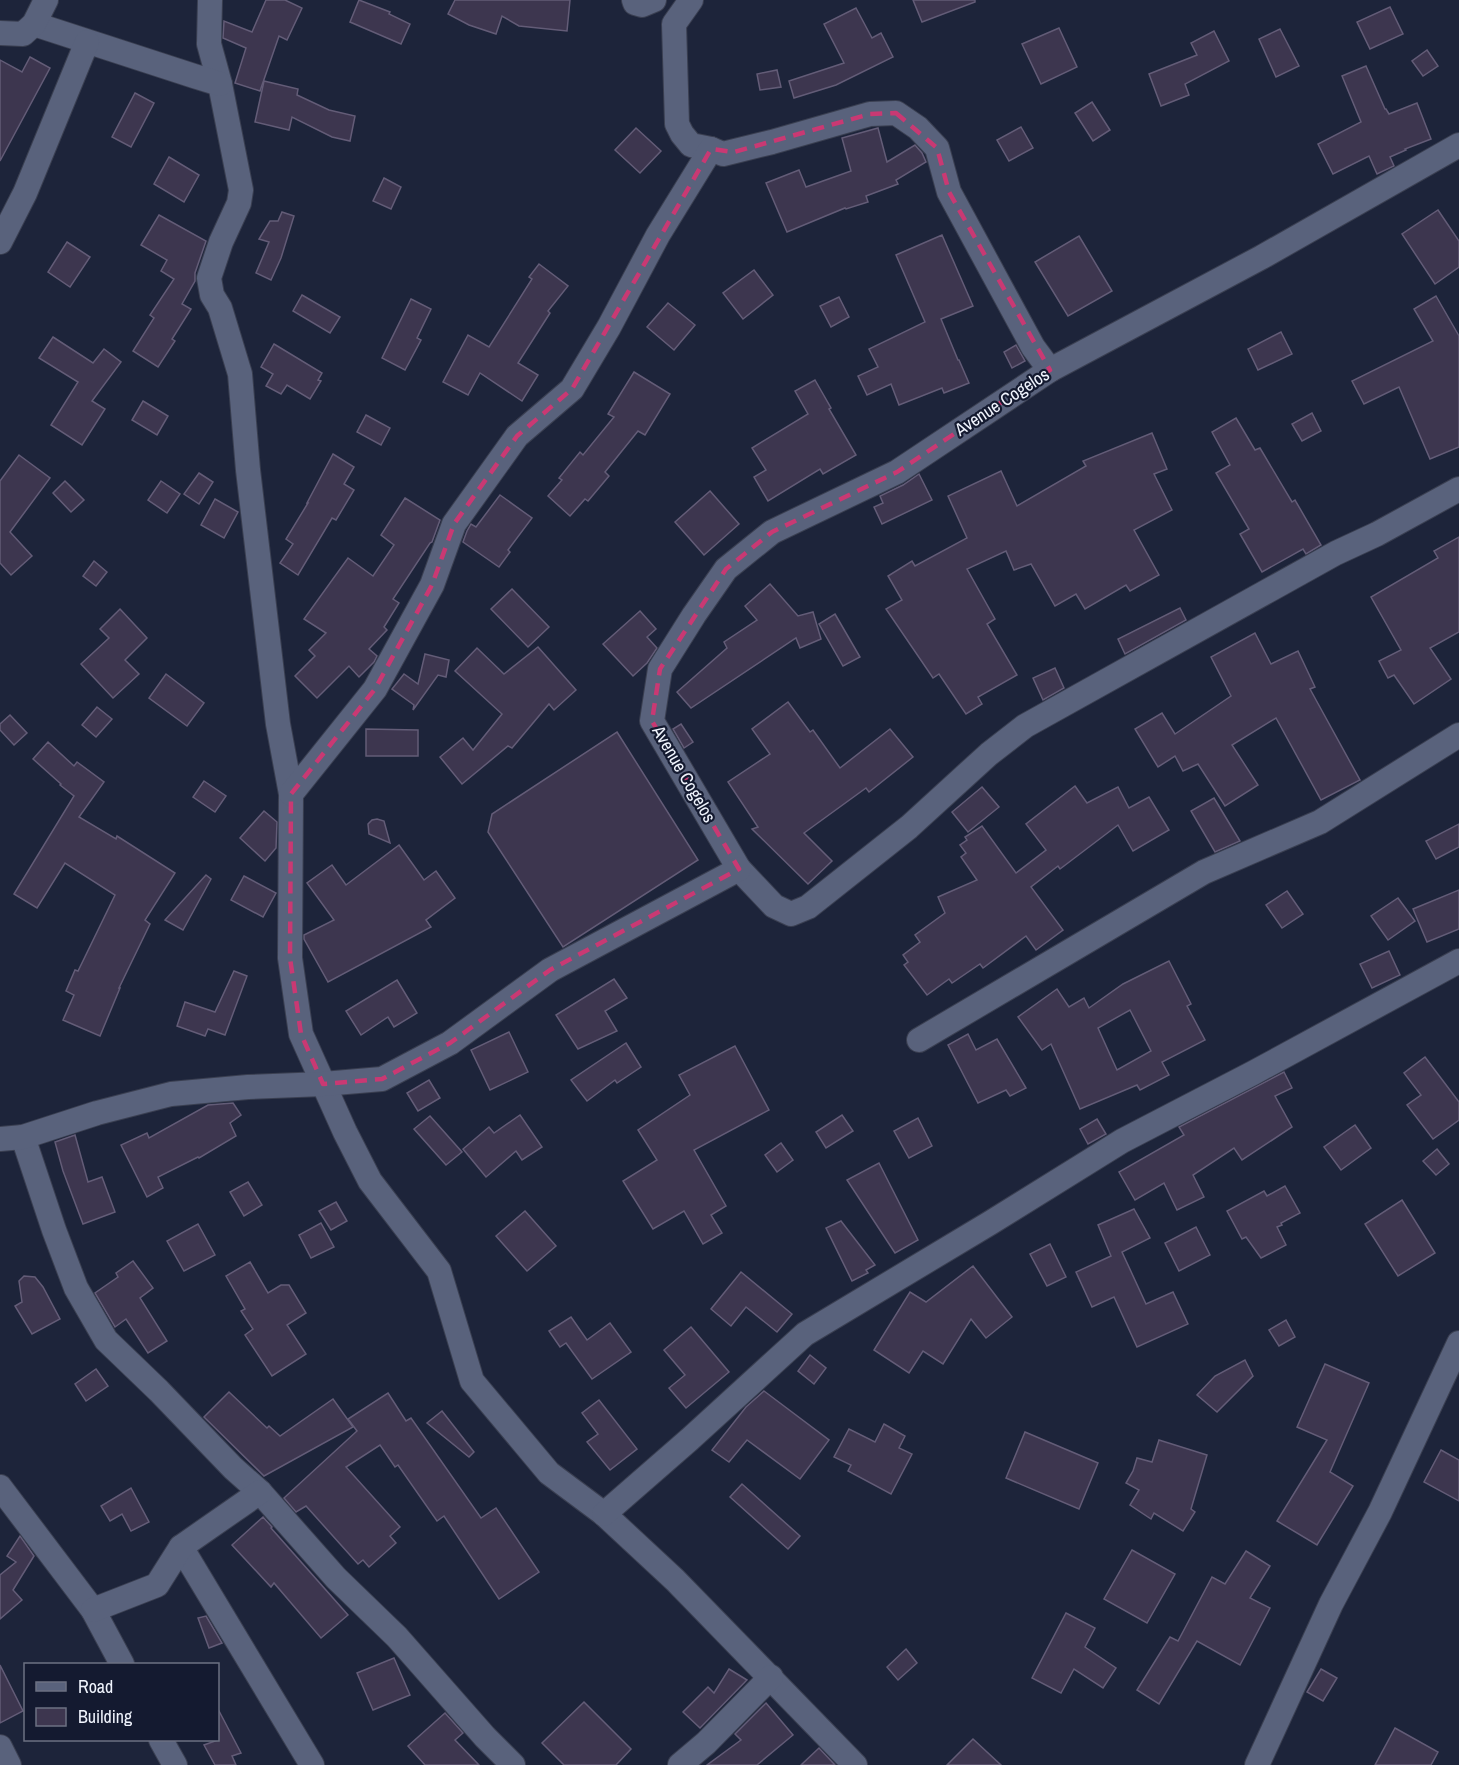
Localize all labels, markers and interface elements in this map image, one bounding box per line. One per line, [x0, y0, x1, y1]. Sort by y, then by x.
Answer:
street label: Avenue Cogelos [949, 362, 1054, 442]
street label: Avenue Cogelos [646, 720, 722, 827]
legend [24, 1663, 219, 1741]
text: Road [78, 1674, 113, 1699]
text: Building [78, 1704, 133, 1729]

